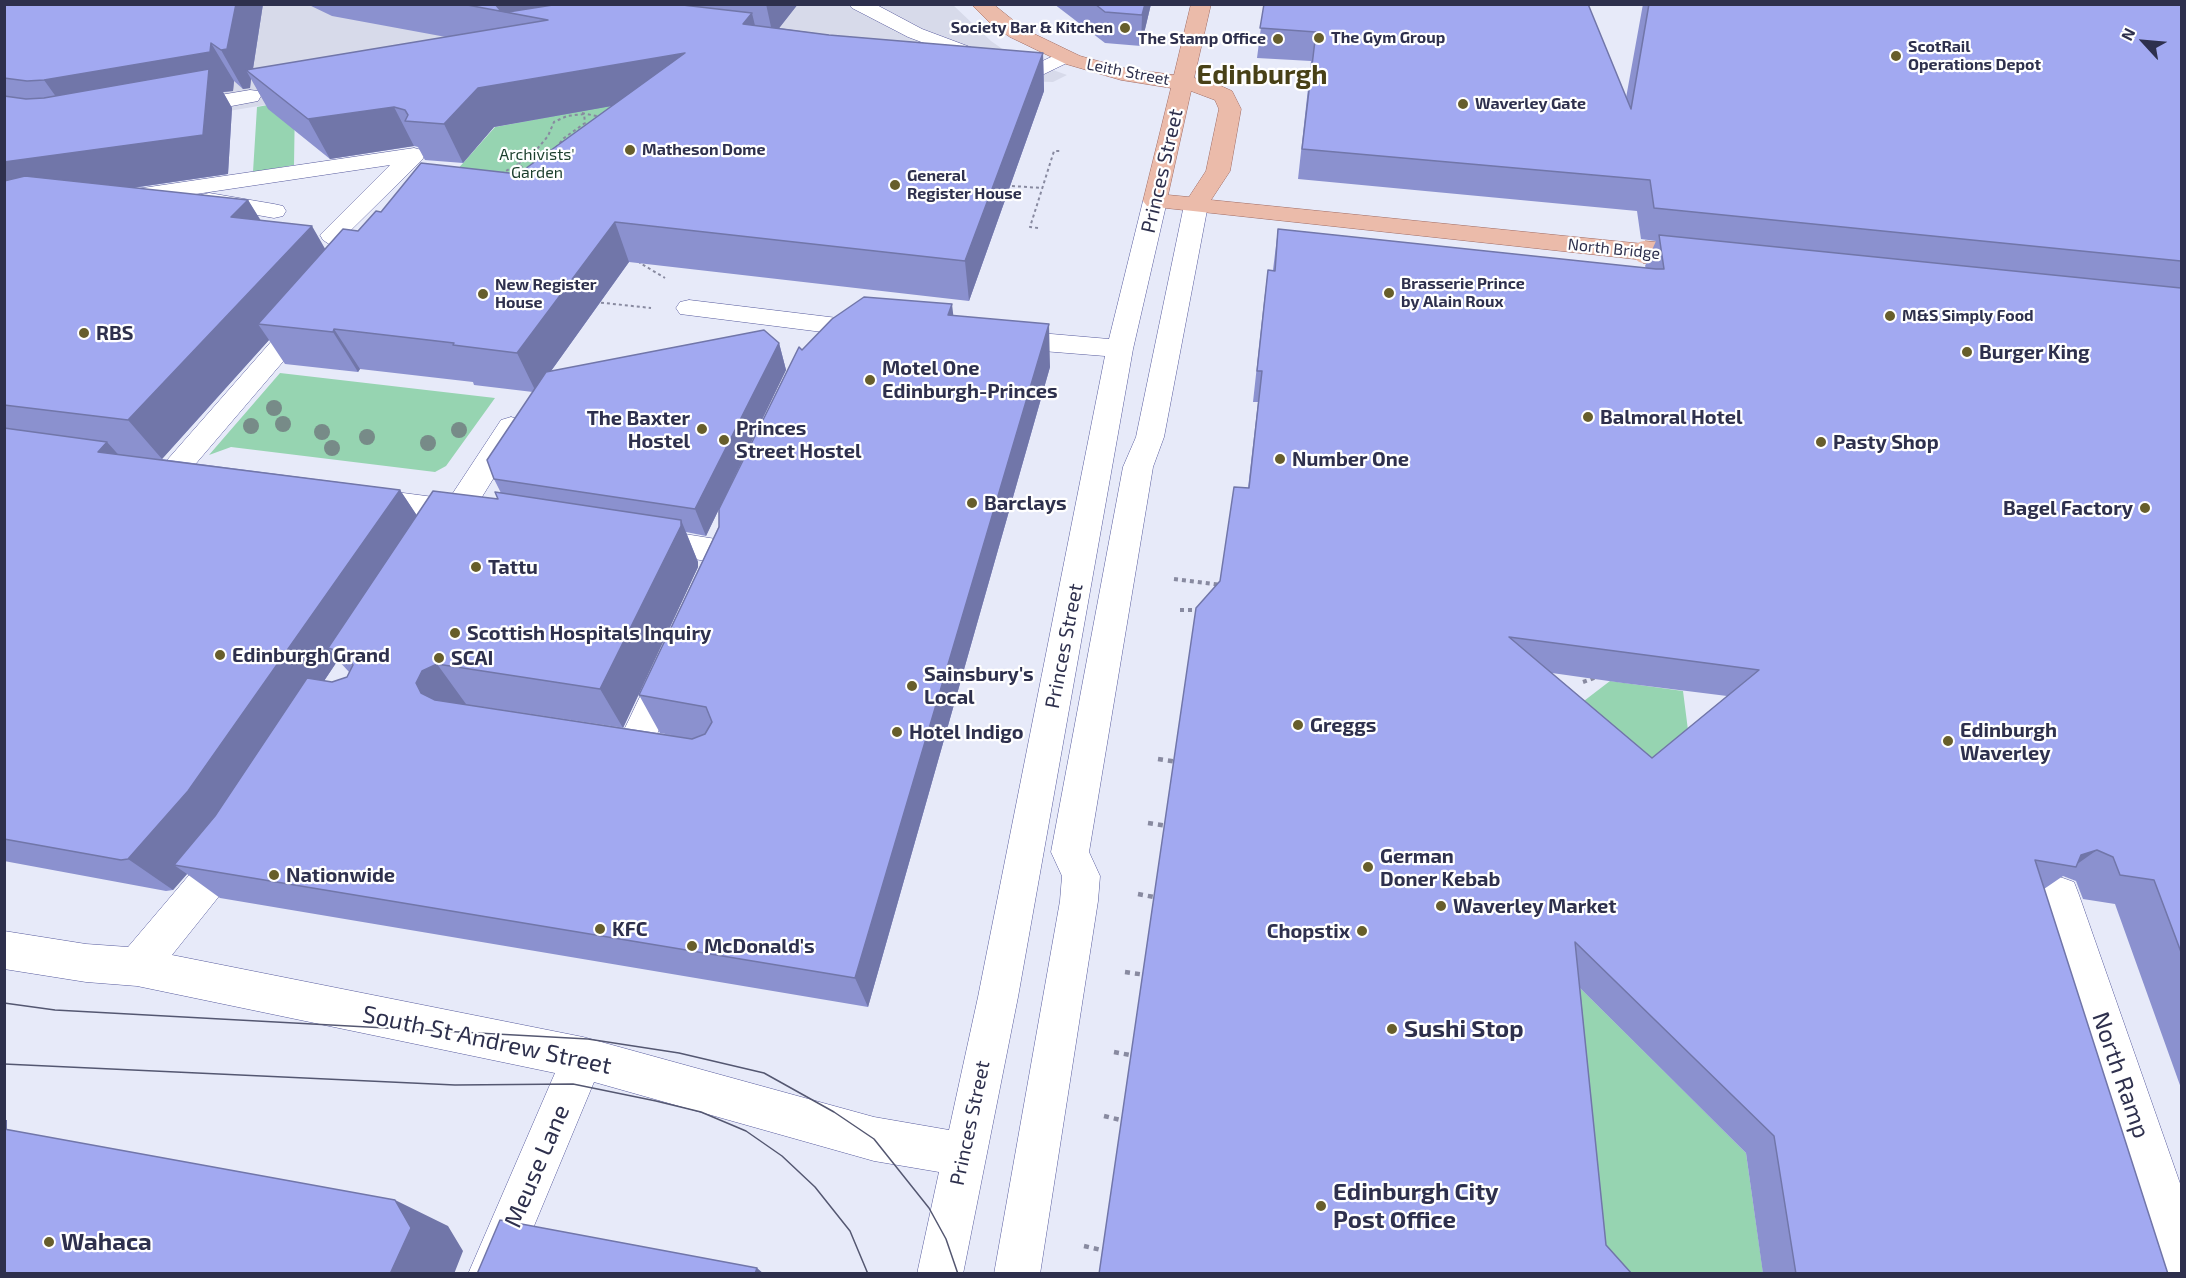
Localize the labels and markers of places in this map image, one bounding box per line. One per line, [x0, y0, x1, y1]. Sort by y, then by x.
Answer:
place label: Society Bar & Kitchen [951, 18, 1113, 38]
marker: Society Bar & Kitchen [1118, 21, 1132, 35]
place label: The Gym Group [1331, 28, 1445, 48]
place label: The Stamp Office [1138, 29, 1266, 49]
marker: The Gym Group [1312, 31, 1326, 45]
marker: The Stamp Office [1271, 32, 1285, 46]
place label: ScotRail Operations Depot [1908, 37, 2041, 75]
marker: ScotRail Operations Depot [1889, 49, 1903, 63]
place label: Waverley Gate [1475, 94, 1586, 114]
marker: Waverley Gate [1456, 97, 1470, 111]
place label: Matheson Dome [642, 140, 765, 160]
marker: Matheson Dome [623, 143, 637, 157]
place label: General Register House [907, 166, 1022, 204]
marker: General Register House [888, 178, 902, 192]
place label: Brasserie Prince by Alain Roux [1401, 274, 1525, 312]
place label: New Register House [495, 275, 597, 313]
marker: Brasserie Prince by Alain Roux [1382, 286, 1396, 300]
marker: New Register House [476, 287, 490, 301]
place label: M&S Simply Food [1902, 306, 2034, 326]
marker: M&S Simply Food [1883, 309, 1897, 323]
place label: RBS [96, 321, 133, 345]
marker: RBS [77, 326, 91, 340]
place label: Burger King [1979, 340, 2090, 364]
marker: Burger King [1960, 345, 1974, 359]
place label: Motel One Edinburgh-Princes [882, 356, 1058, 403]
marker: Motel One Edinburgh-Princes [863, 373, 877, 387]
place label: Balmoral Hotel [1600, 405, 1743, 429]
place label: The Baxter Hostel [587, 406, 690, 453]
marker: Balmoral Hotel [1581, 410, 1595, 424]
place label: Princes Street Hostel [736, 416, 862, 463]
marker: The Baxter Hostel [695, 422, 709, 436]
place label: Pasty Shop [1833, 430, 1939, 454]
marker: Princes Street Hostel [717, 433, 731, 447]
marker: Pasty Shop [1814, 435, 1828, 449]
place label: Number One [1292, 447, 1409, 471]
marker: Number One [1273, 452, 1287, 466]
place label: Barclays [984, 491, 1066, 515]
marker: Barclays [965, 496, 979, 510]
place label: Bagel Factory [2003, 496, 2133, 520]
marker: Bagel Factory [2138, 501, 2152, 515]
place label: Tattu [488, 555, 538, 579]
marker: Tattu [469, 560, 483, 574]
place label: Scottish Hospitals Inquiry [467, 621, 711, 645]
marker: Scottish Hospitals Inquiry [448, 626, 462, 640]
place label: Edinburgh Grand [232, 643, 390, 667]
place label: SCAI [451, 646, 493, 670]
marker: Edinburgh Grand [213, 648, 227, 662]
marker: SCAI [432, 651, 446, 665]
place label: Sainsbury's Local [924, 662, 1034, 709]
marker: Sainsbury's Local [905, 679, 919, 693]
place label: Greggs [1310, 713, 1376, 737]
marker: Greggs [1291, 718, 1305, 732]
place label: Edinburgh Waverley [1960, 718, 2057, 765]
place label: Hotel Indigo [909, 720, 1024, 744]
marker: Hotel Indigo [890, 725, 904, 739]
marker: Edinburgh Waverley [1941, 734, 1955, 748]
place label: German Doner Kebab [1380, 844, 1500, 891]
marker: German Doner Kebab [1361, 860, 1375, 874]
place label: Nationwide [286, 863, 395, 887]
marker: Nationwide [267, 868, 281, 882]
place label: Waverley Market [1453, 894, 1616, 918]
marker: Waverley Market [1434, 899, 1448, 913]
place label: KFC [612, 917, 648, 941]
place label: Chopstix [1267, 919, 1350, 943]
marker: KFC [593, 922, 607, 936]
marker: Chopstix [1355, 924, 1369, 938]
place label: McDonald's [704, 934, 815, 958]
marker: McDonald's [685, 939, 699, 953]
place label: Sushi Stop [1404, 1015, 1524, 1043]
marker: Sushi Stop [1385, 1022, 1399, 1036]
place label: Edinburgh City Post Office [1333, 1178, 1499, 1234]
marker: Edinburgh City Post Office [1314, 1199, 1328, 1213]
place label: Wahaca [61, 1228, 152, 1256]
marker: Wahaca [42, 1235, 56, 1249]

